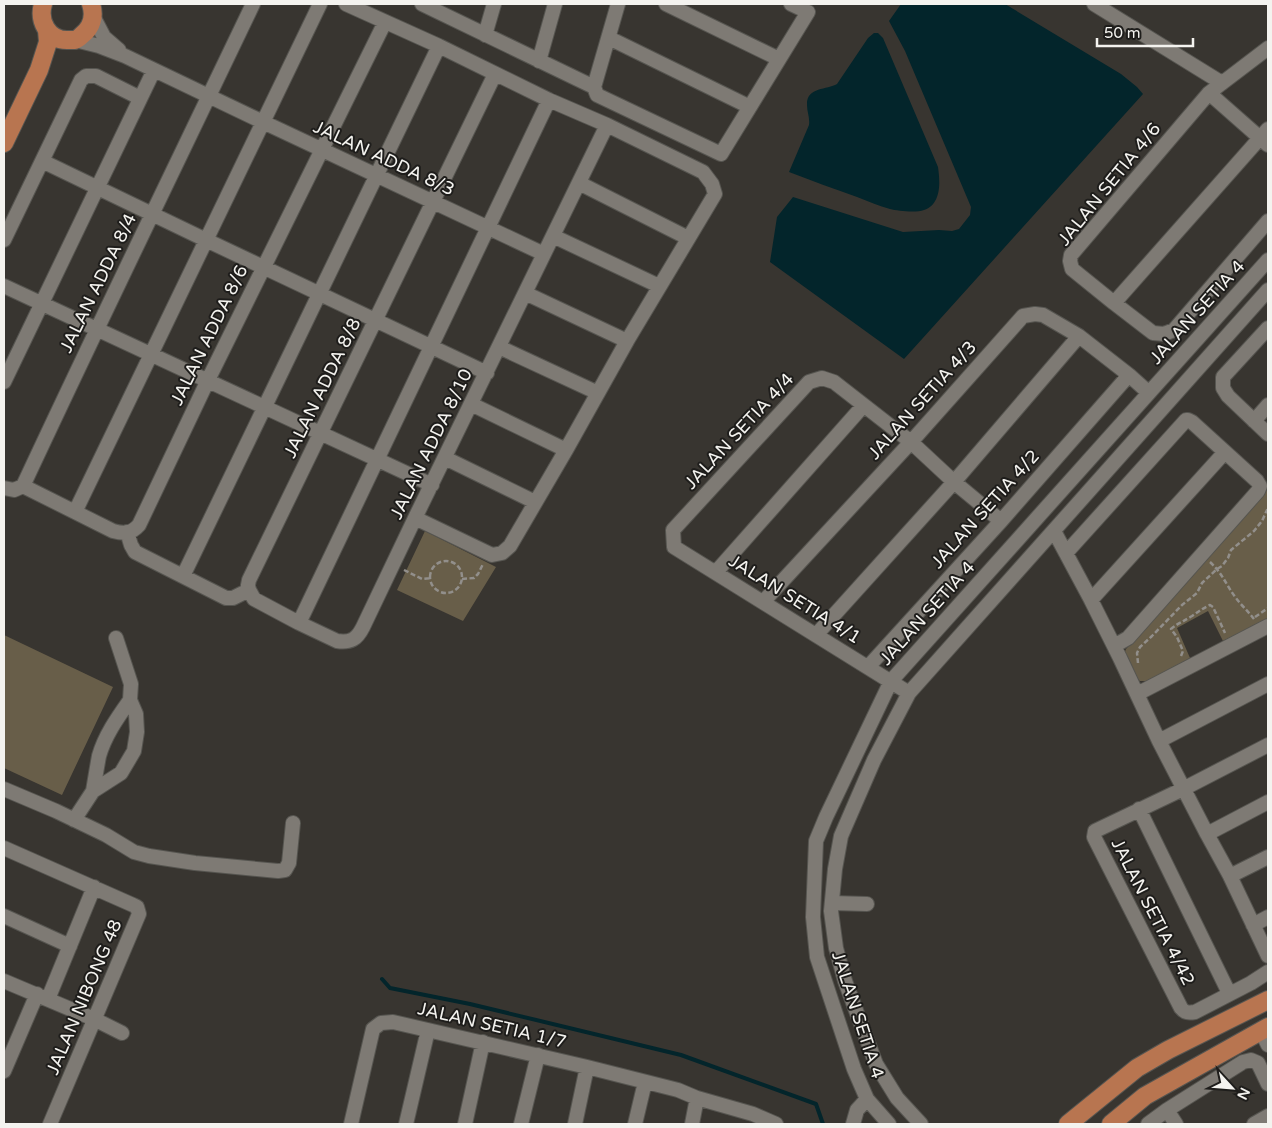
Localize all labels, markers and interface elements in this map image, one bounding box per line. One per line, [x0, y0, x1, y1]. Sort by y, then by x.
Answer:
scale bar [1097, 15, 1193, 47]
text: 50 m [1104, 24, 1141, 42]
street label: JALAN ADDA 8/3 [310, 116, 458, 200]
street label: JALAN SETIA 4/6 [1053, 118, 1165, 250]
street label: JALAN ADDA 8/4 [55, 210, 141, 356]
street label: JALAN SETIA 4 [1145, 255, 1249, 369]
street label: JALAN ADDA 8/6 [166, 261, 252, 409]
street label: JALAN ADDA 8/8 [279, 314, 365, 462]
street label: JALAN SETIA 4/3 [863, 336, 981, 464]
street label: JALAN ADDA 8/10 [385, 365, 477, 523]
street label: JALAN SETIA 4/4 [680, 368, 798, 494]
street label: JALAN SETIA 4/2 [926, 445, 1044, 573]
street label: JALAN SETIA 4/1 [725, 549, 865, 649]
street label: JALAN SETIA 4 [875, 556, 979, 670]
street label: JALAN SETIA 4/42 [1106, 835, 1200, 989]
street label: JALAN NIBONG 48 [41, 916, 127, 1078]
street label: JALAN SETIA 4 [827, 949, 889, 1081]
street label: JALAN SETIA 1/7 [416, 997, 568, 1053]
north arrow [1207, 1063, 1257, 1113]
text: N [1233, 1085, 1253, 1102]

